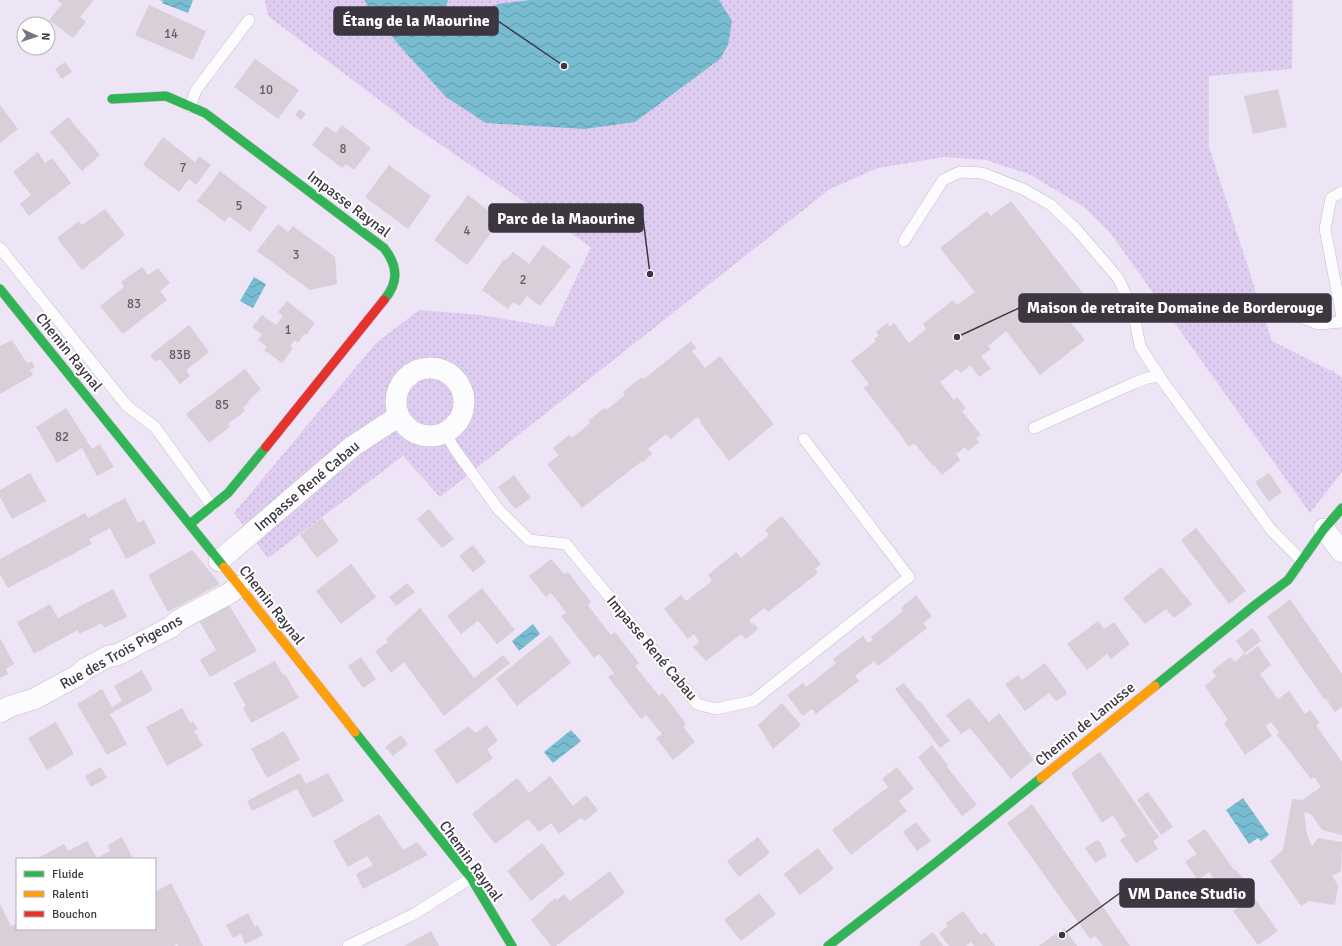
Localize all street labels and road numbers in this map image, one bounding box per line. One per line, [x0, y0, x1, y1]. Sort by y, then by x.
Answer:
street label: Impasse Raynal [304, 167, 394, 241]
street label: Chemin Raynal [32, 309, 106, 395]
street label: Impasse René Cabau [251, 437, 363, 535]
street label: Chemin Raynal [235, 562, 309, 648]
street label: Impasse René Cabau [603, 592, 701, 704]
street label: Rue des Trois Pigeons [57, 611, 186, 693]
street label: Chemin de Lanusse [1031, 678, 1139, 770]
street label: Chemin Raynal [436, 817, 506, 905]

